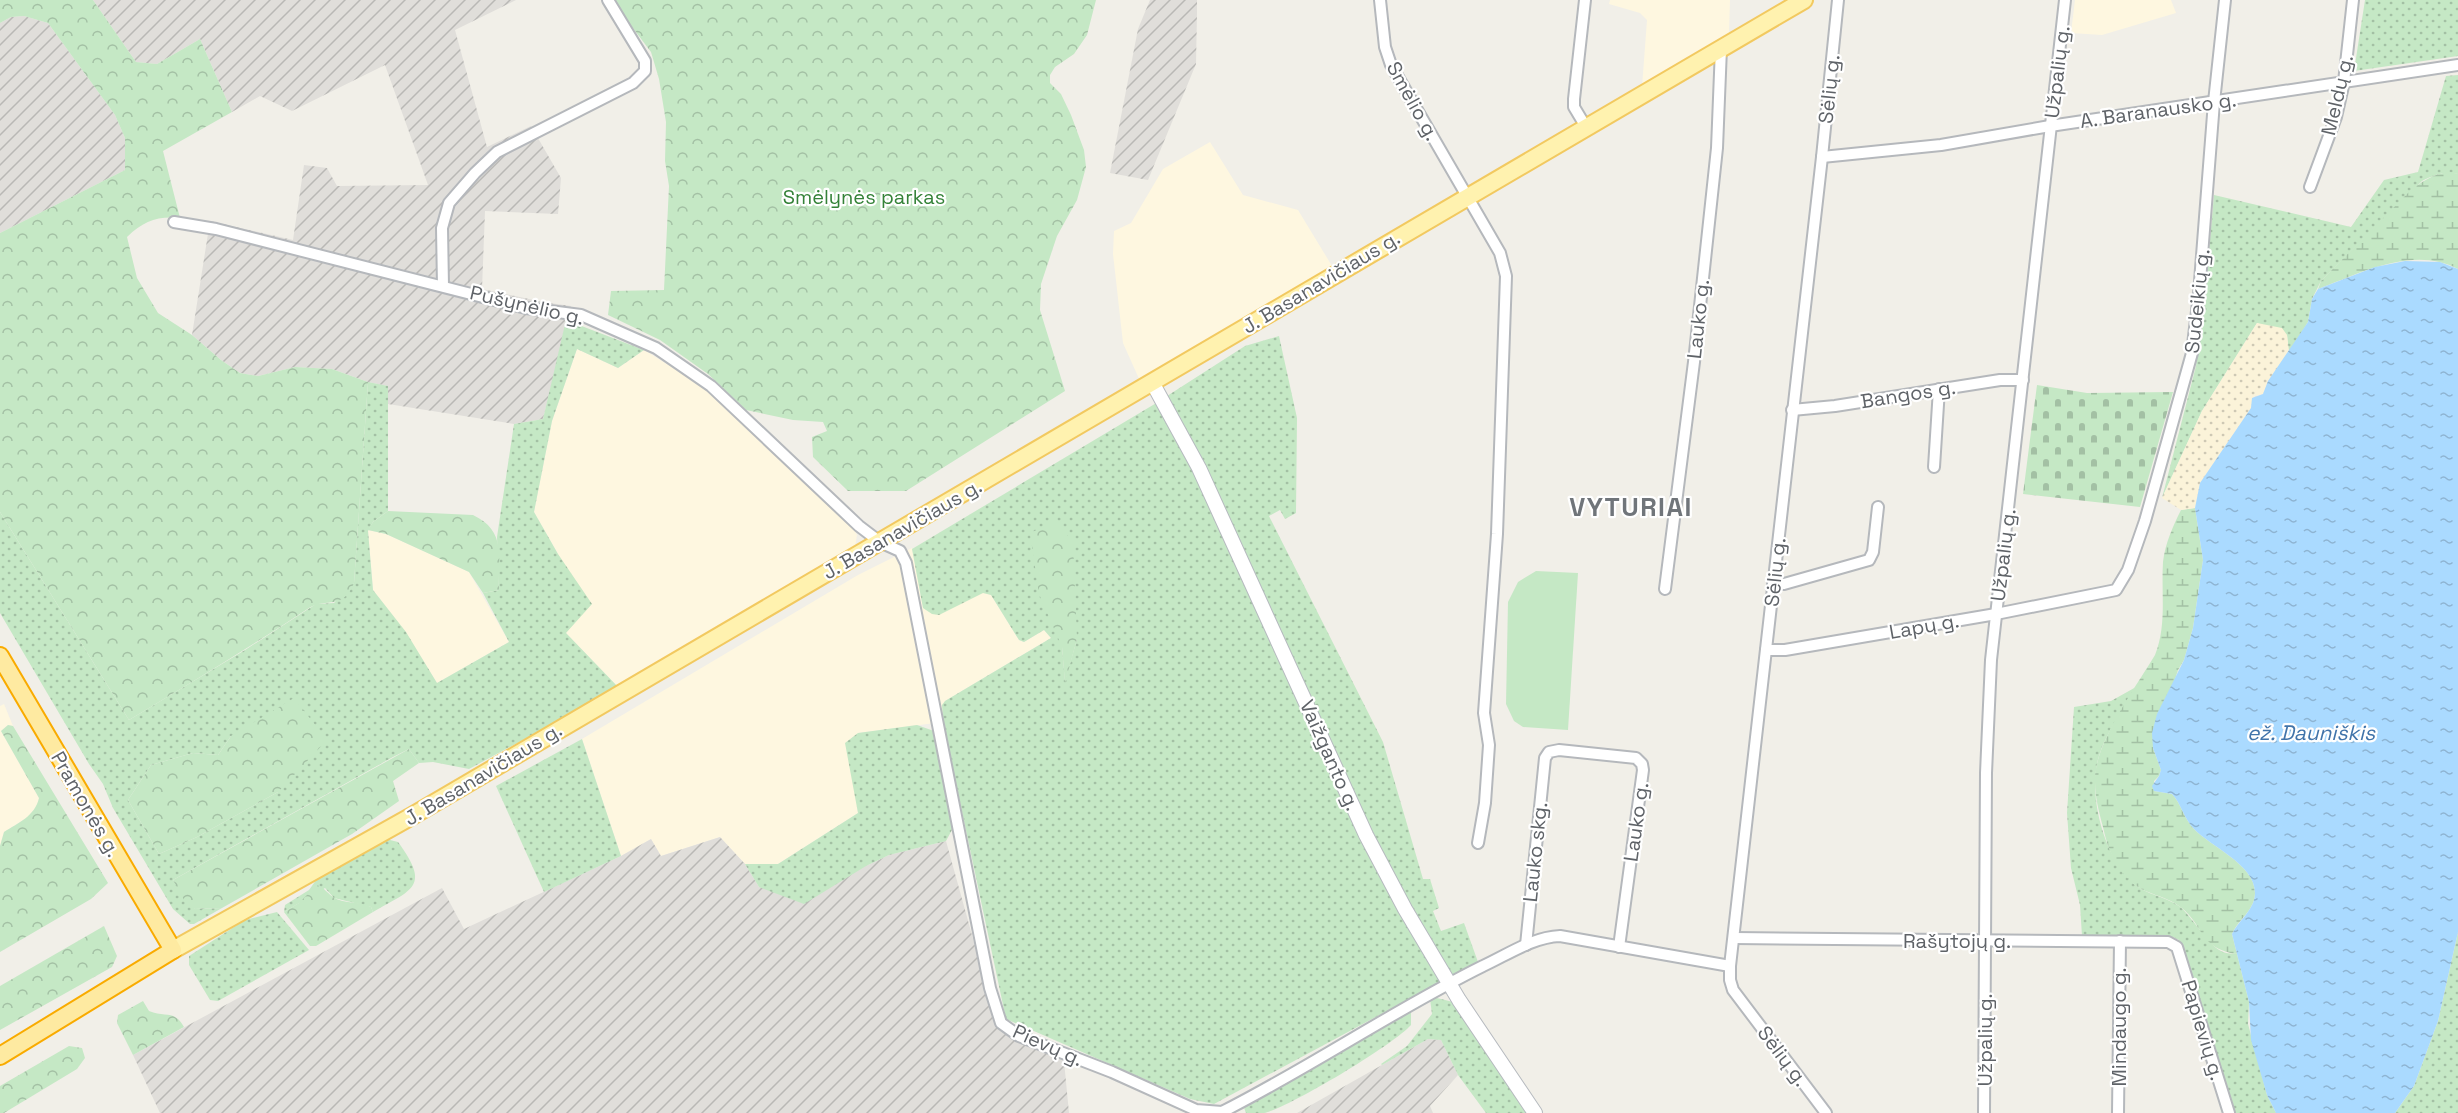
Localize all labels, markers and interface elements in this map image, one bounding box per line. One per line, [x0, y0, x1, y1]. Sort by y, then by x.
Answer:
street label: Užpalių g. [2038, 24, 2076, 120]
street label: Meldų g. [2315, 52, 2359, 138]
street label: Sėlių g. [1812, 53, 1846, 125]
street label: Smėlio g. [1381, 57, 1445, 145]
street label: A. Baranausko g. [2078, 86, 2238, 134]
park label: Smėlynės parkas [783, 184, 945, 210]
street label: J. Basanavičiaus g. [1237, 225, 1405, 339]
street label: Sudeikių g. [2179, 247, 2215, 355]
street label: Lauko g. [1681, 278, 1715, 360]
street label: Pušynėlio g. [467, 279, 587, 331]
street label: Bangos g. [1859, 374, 1957, 414]
street label: J. Basanavičiaus g. [818, 473, 986, 585]
district label: VYTURIAI [1569, 490, 1693, 524]
street label: Užpalių g. [1984, 507, 2022, 603]
street label: Sėlių g. [1758, 536, 1792, 608]
street label: Lapų g. [1887, 607, 1961, 645]
street label: Vaižganto g. [1294, 696, 1366, 814]
street label: J. Basanavičiaus g. [399, 717, 567, 831]
water label: ež. Dauniškis [2247, 719, 2376, 746]
street label: Pramonės g. [45, 746, 127, 862]
street label: Lauko g. [1618, 781, 1654, 863]
street label: Lauko skg. [1517, 801, 1553, 903]
street label: Rašytojų g. [1903, 928, 2011, 954]
street label: Mindaugo g. [2106, 967, 2132, 1087]
street label: Papievių g. [2175, 977, 2231, 1083]
street label: Užpalių g. [1972, 993, 1998, 1087]
street label: Pievų g. [1009, 1018, 1087, 1072]
street label: Sėlių g. [1752, 1021, 1814, 1091]

